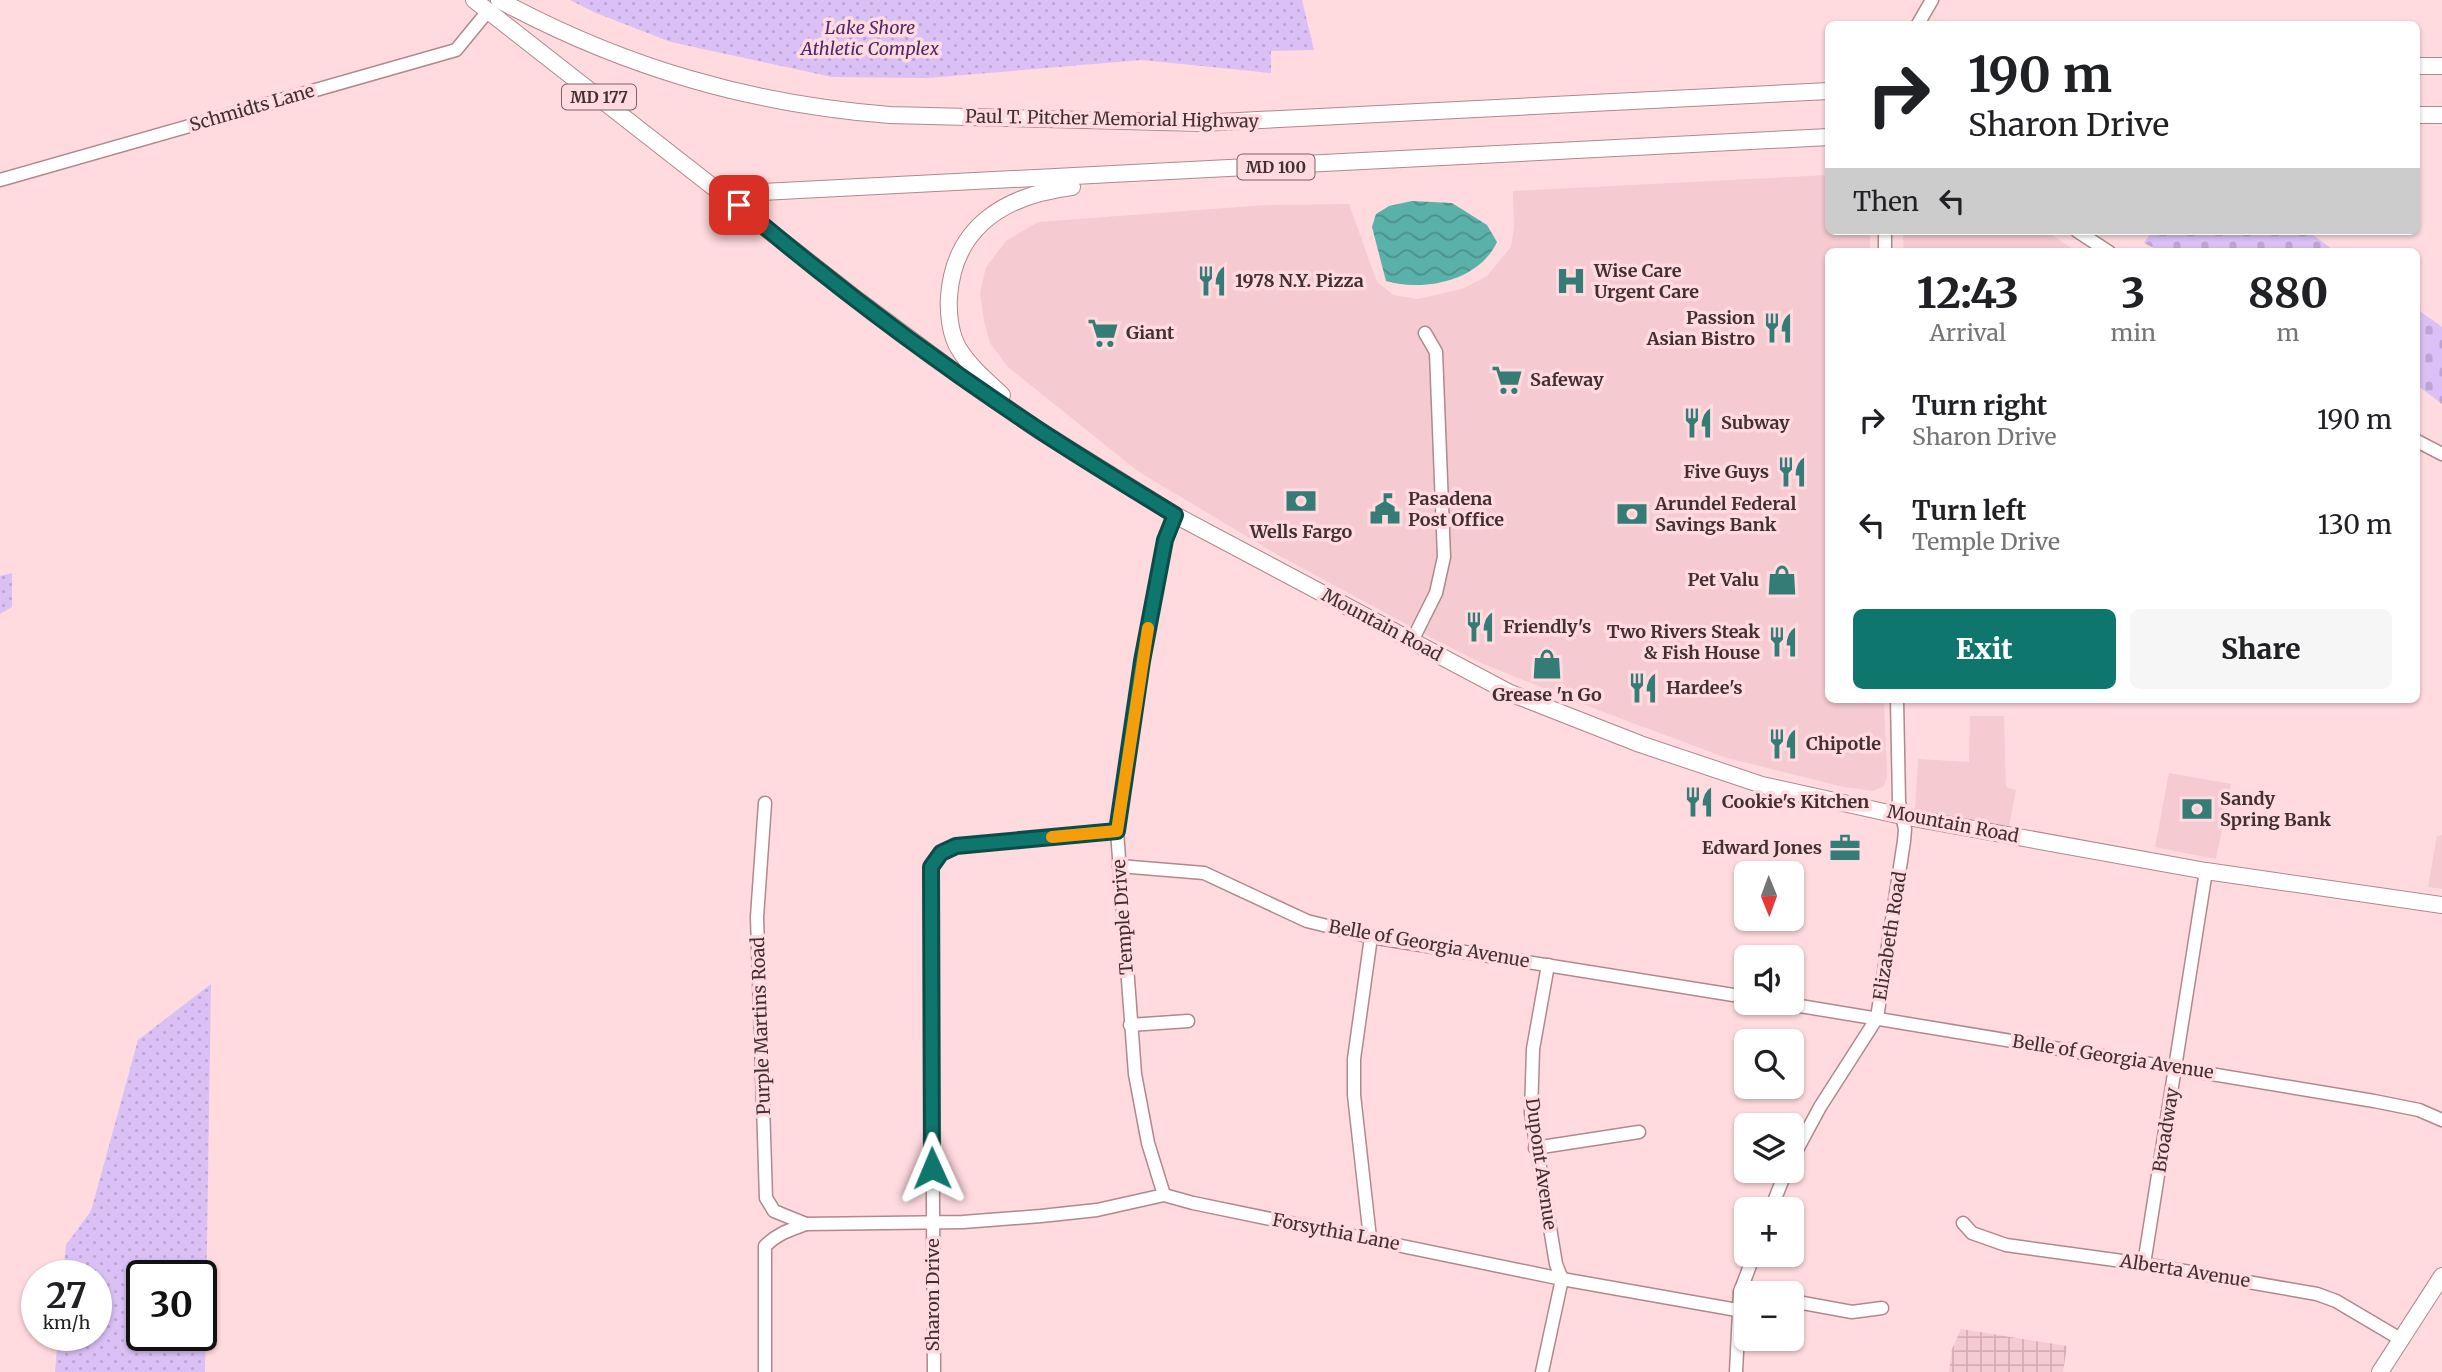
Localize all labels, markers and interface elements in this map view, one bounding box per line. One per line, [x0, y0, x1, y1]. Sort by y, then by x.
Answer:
park label: Lake Shore Athletic Complex [799, 16, 940, 60]
text: 190 m [1968, 44, 2112, 105]
icon: right [1853, 49, 1944, 140]
street label: Schmidts Lane [187, 79, 317, 136]
road number: MD 177 [562, 85, 636, 110]
street label: Paul T. Pitcher Memorial Highway [965, 104, 1260, 133]
text: Sharon Drive [1968, 105, 2169, 145]
road number: MD 100 [1238, 154, 1314, 180]
pin [709, 175, 769, 235]
icon: left [1933, 182, 1971, 220]
text: Then [1853, 185, 1919, 218]
icon: arrive [720, 186, 758, 224]
place label: Wise Care Urgent Care [1593, 259, 1699, 303]
restaurant icon: 1978 N.Y. Pizza [1195, 264, 1229, 298]
hospital icon: Wise Care Urgent Care [1554, 264, 1588, 298]
text: 12:43 [1917, 267, 2019, 319]
text: 3 [2121, 267, 2145, 319]
text: 880 [2248, 267, 2328, 319]
place label: 1978 N.Y. Pizza [1235, 269, 1364, 292]
place label: Passion Asian Bistro [1646, 306, 1755, 350]
restaurant icon: Passion Asian Bistro [1761, 311, 1795, 345]
supermarket icon: Giant [1086, 316, 1120, 350]
text: Arrival [1929, 318, 2006, 347]
text: min [2111, 318, 2156, 347]
text: m [2277, 318, 2299, 347]
place label: Giant [1126, 321, 1175, 344]
supermarket icon: Safeway [1490, 363, 1524, 397]
place label: Safeway [1530, 368, 1604, 391]
text: Turn right [1912, 389, 2047, 422]
icon: right [1853, 401, 1891, 439]
text: 190 m [2317, 403, 2392, 436]
restaurant icon: Subway [1681, 406, 1715, 440]
place label: Subway [1721, 411, 1790, 434]
text: Sharon Drive [1912, 422, 2057, 451]
restaurant icon: Five Guys [1775, 455, 1809, 489]
place label: Five Guys [1683, 460, 1769, 483]
bank icon: Wells Fargo [1284, 484, 1318, 518]
place label: Pasadena Post Office [1408, 487, 1504, 531]
public building icon: Pasadena Post Office [1368, 492, 1402, 526]
place label: Arundel Federal Savings Bank [1654, 492, 1796, 536]
text: Turn left [1912, 494, 2026, 527]
bank icon: Arundel Federal Savings Bank [1615, 497, 1649, 531]
icon: left [1853, 506, 1891, 544]
text: 130 m [2318, 508, 2392, 541]
place label: Wells Fargo [1249, 520, 1353, 543]
text: Temple Drive [1912, 527, 2060, 556]
shop icon: Pet Valu [1765, 563, 1799, 597]
place label: Pet Valu [1687, 568, 1759, 591]
street label: Mountain Road [1318, 583, 1447, 666]
button: Exit [1853, 609, 2116, 689]
button: Share [2130, 609, 2392, 689]
restaurant icon: Friendly's [1463, 610, 1497, 644]
place label: Friendly's [1503, 615, 1591, 638]
place label: Two Rivers Steak & Fish House [1607, 620, 1760, 664]
restaurant icon: Two Rivers Steak & Fish House [1766, 625, 1800, 659]
shop icon: Grease 'n Go [1530, 647, 1564, 681]
restaurant icon: Hardee's [1626, 671, 1660, 705]
place label: Hardee's [1666, 676, 1742, 699]
place label: Grease 'n Go [1492, 683, 1602, 706]
restaurant icon: Chipotle [1766, 727, 1800, 761]
place label: Chipotle [1806, 732, 1881, 755]
restaurant icon: Cookie's Kitchen [1682, 785, 1716, 819]
place label: Sandy Spring Bank [2220, 787, 2331, 831]
place label: Cookie's Kitchen [1722, 790, 1869, 813]
bank icon: Sandy Spring Bank [2180, 792, 2214, 826]
street label: Mountain Road [1885, 799, 2021, 848]
office icon: Edward Jones [1828, 831, 1862, 865]
place label: Edward Jones [1702, 836, 1822, 859]
street label: Temple Drive [1107, 859, 1138, 976]
north arrow [1734, 861, 1804, 931]
map controls [1734, 861, 1804, 1351]
street label: Elizabeth Road [1868, 870, 1911, 1002]
street label: Belle of Georgia Avenue [1327, 915, 1531, 972]
street label: Purple Martins Road [746, 936, 775, 1116]
button: sound [1734, 945, 1804, 1015]
button: search [1734, 1029, 1804, 1099]
street label: Belle of Georgia Avenue [2011, 1029, 2215, 1084]
street label: Broadway [2147, 1085, 2184, 1174]
street label: Dupont Avenue [1521, 1097, 1562, 1231]
button: layers [1734, 1113, 1804, 1183]
position arrow [895, 1131, 969, 1205]
button: + [1734, 1197, 1804, 1267]
street label: Forsythia Lane [1271, 1208, 1402, 1255]
street label: Sharon Drive [921, 1238, 944, 1352]
street label: Alberta Avenue [2117, 1249, 2252, 1292]
speed limit sign: 30 [126, 1260, 217, 1351]
text: 27 [46, 1274, 87, 1318]
button: − [1734, 1281, 1804, 1351]
text: km/h [43, 1311, 90, 1334]

